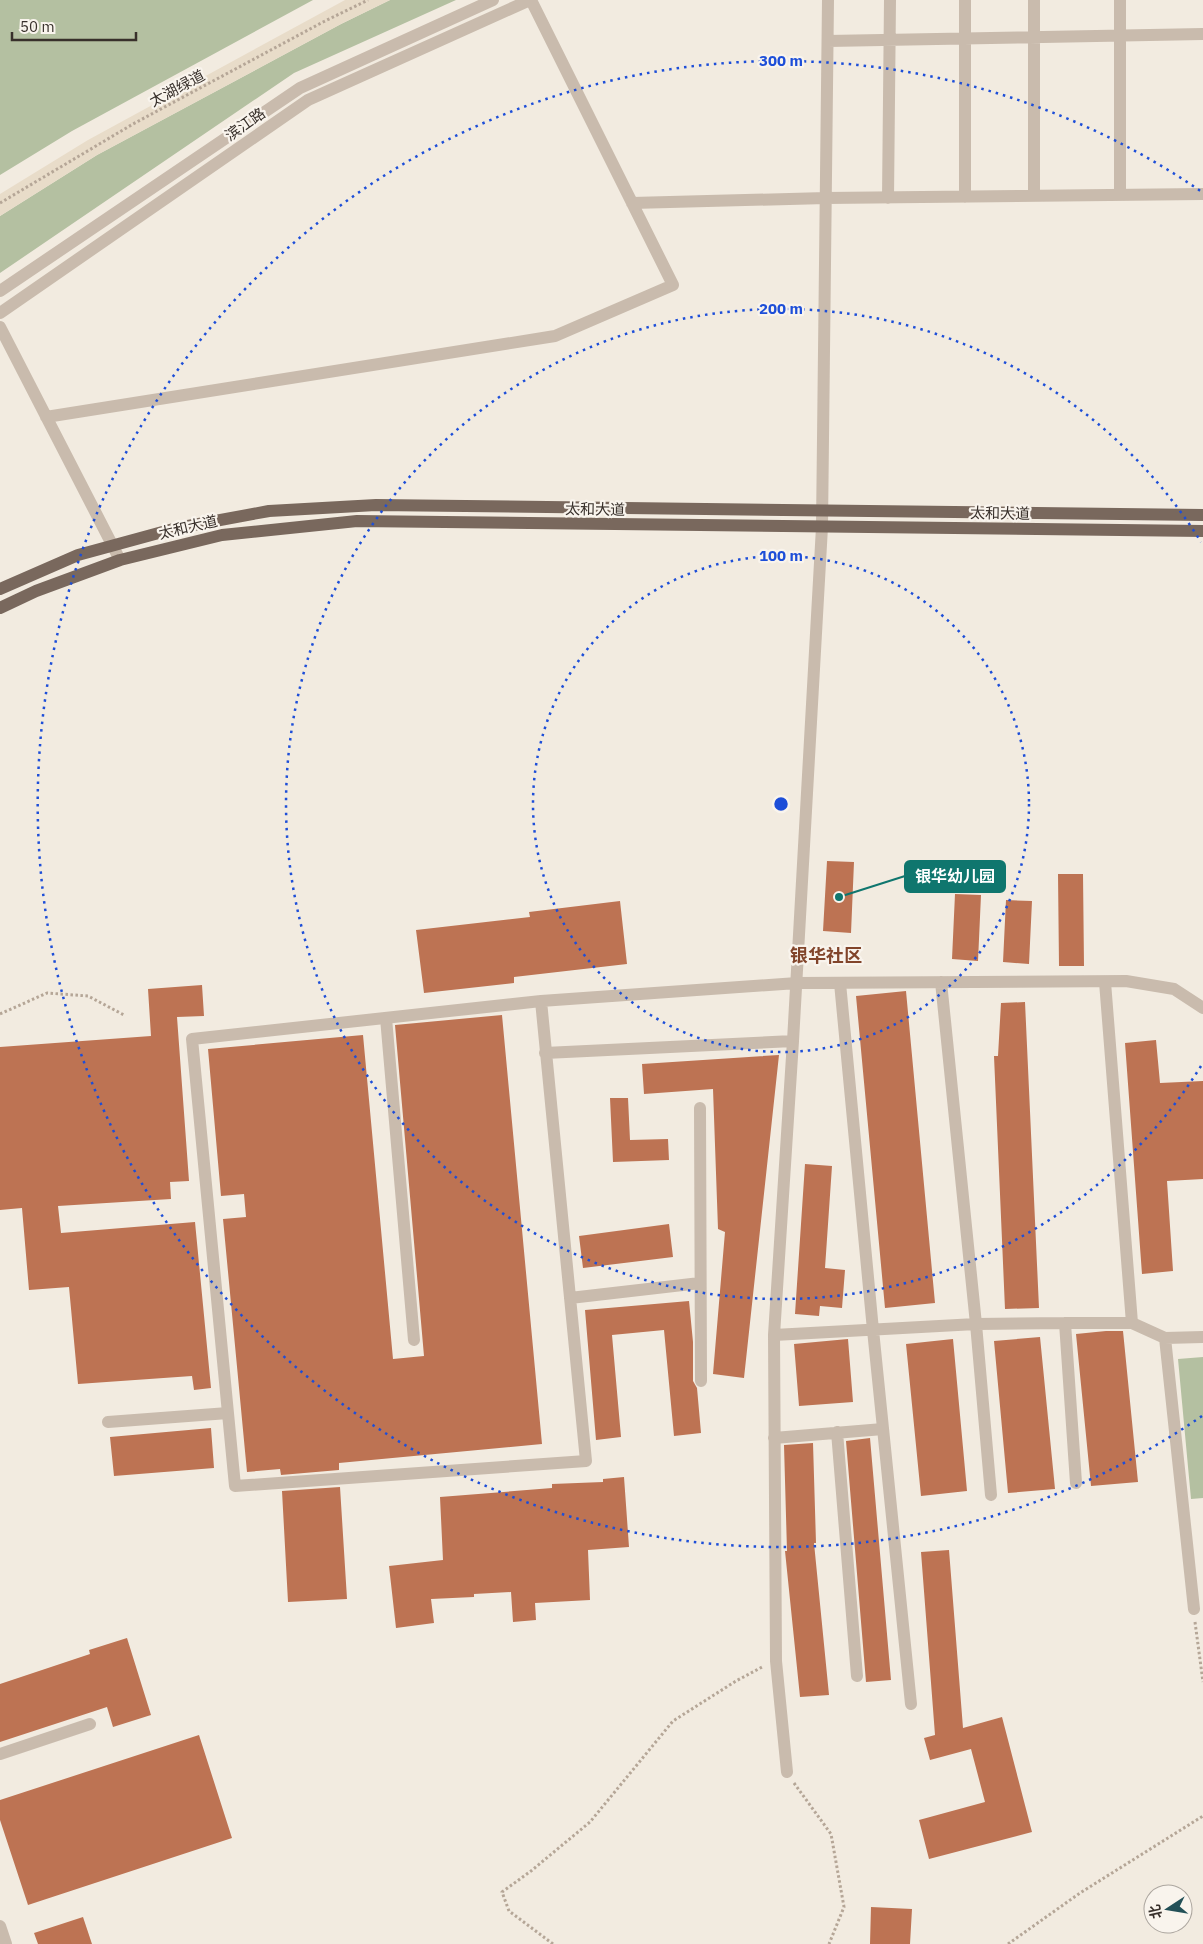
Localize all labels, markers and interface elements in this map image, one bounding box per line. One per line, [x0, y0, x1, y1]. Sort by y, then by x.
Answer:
scale bar [12, 10, 136, 42]
text: 50 m [20, 17, 55, 36]
text: 300 m [759, 51, 803, 70]
street label: 太湖绿道 [146, 66, 208, 110]
street label: 滨江路 [221, 103, 269, 145]
text: 200 m [759, 299, 803, 318]
street label: 太和大道 [565, 499, 625, 519]
street label: 太和大道 [970, 503, 1030, 523]
street label: 太和大道 [157, 511, 219, 543]
text: 100 m [759, 546, 803, 565]
centre of rings [772, 795, 790, 813]
callout: 银华幼儿园 [905, 861, 1005, 892]
text: 银华幼儿园 [915, 866, 995, 886]
district label: 银华社区 [790, 944, 862, 967]
north arrow [1143, 1884, 1193, 1934]
text: 北 [1145, 1903, 1166, 1920]

